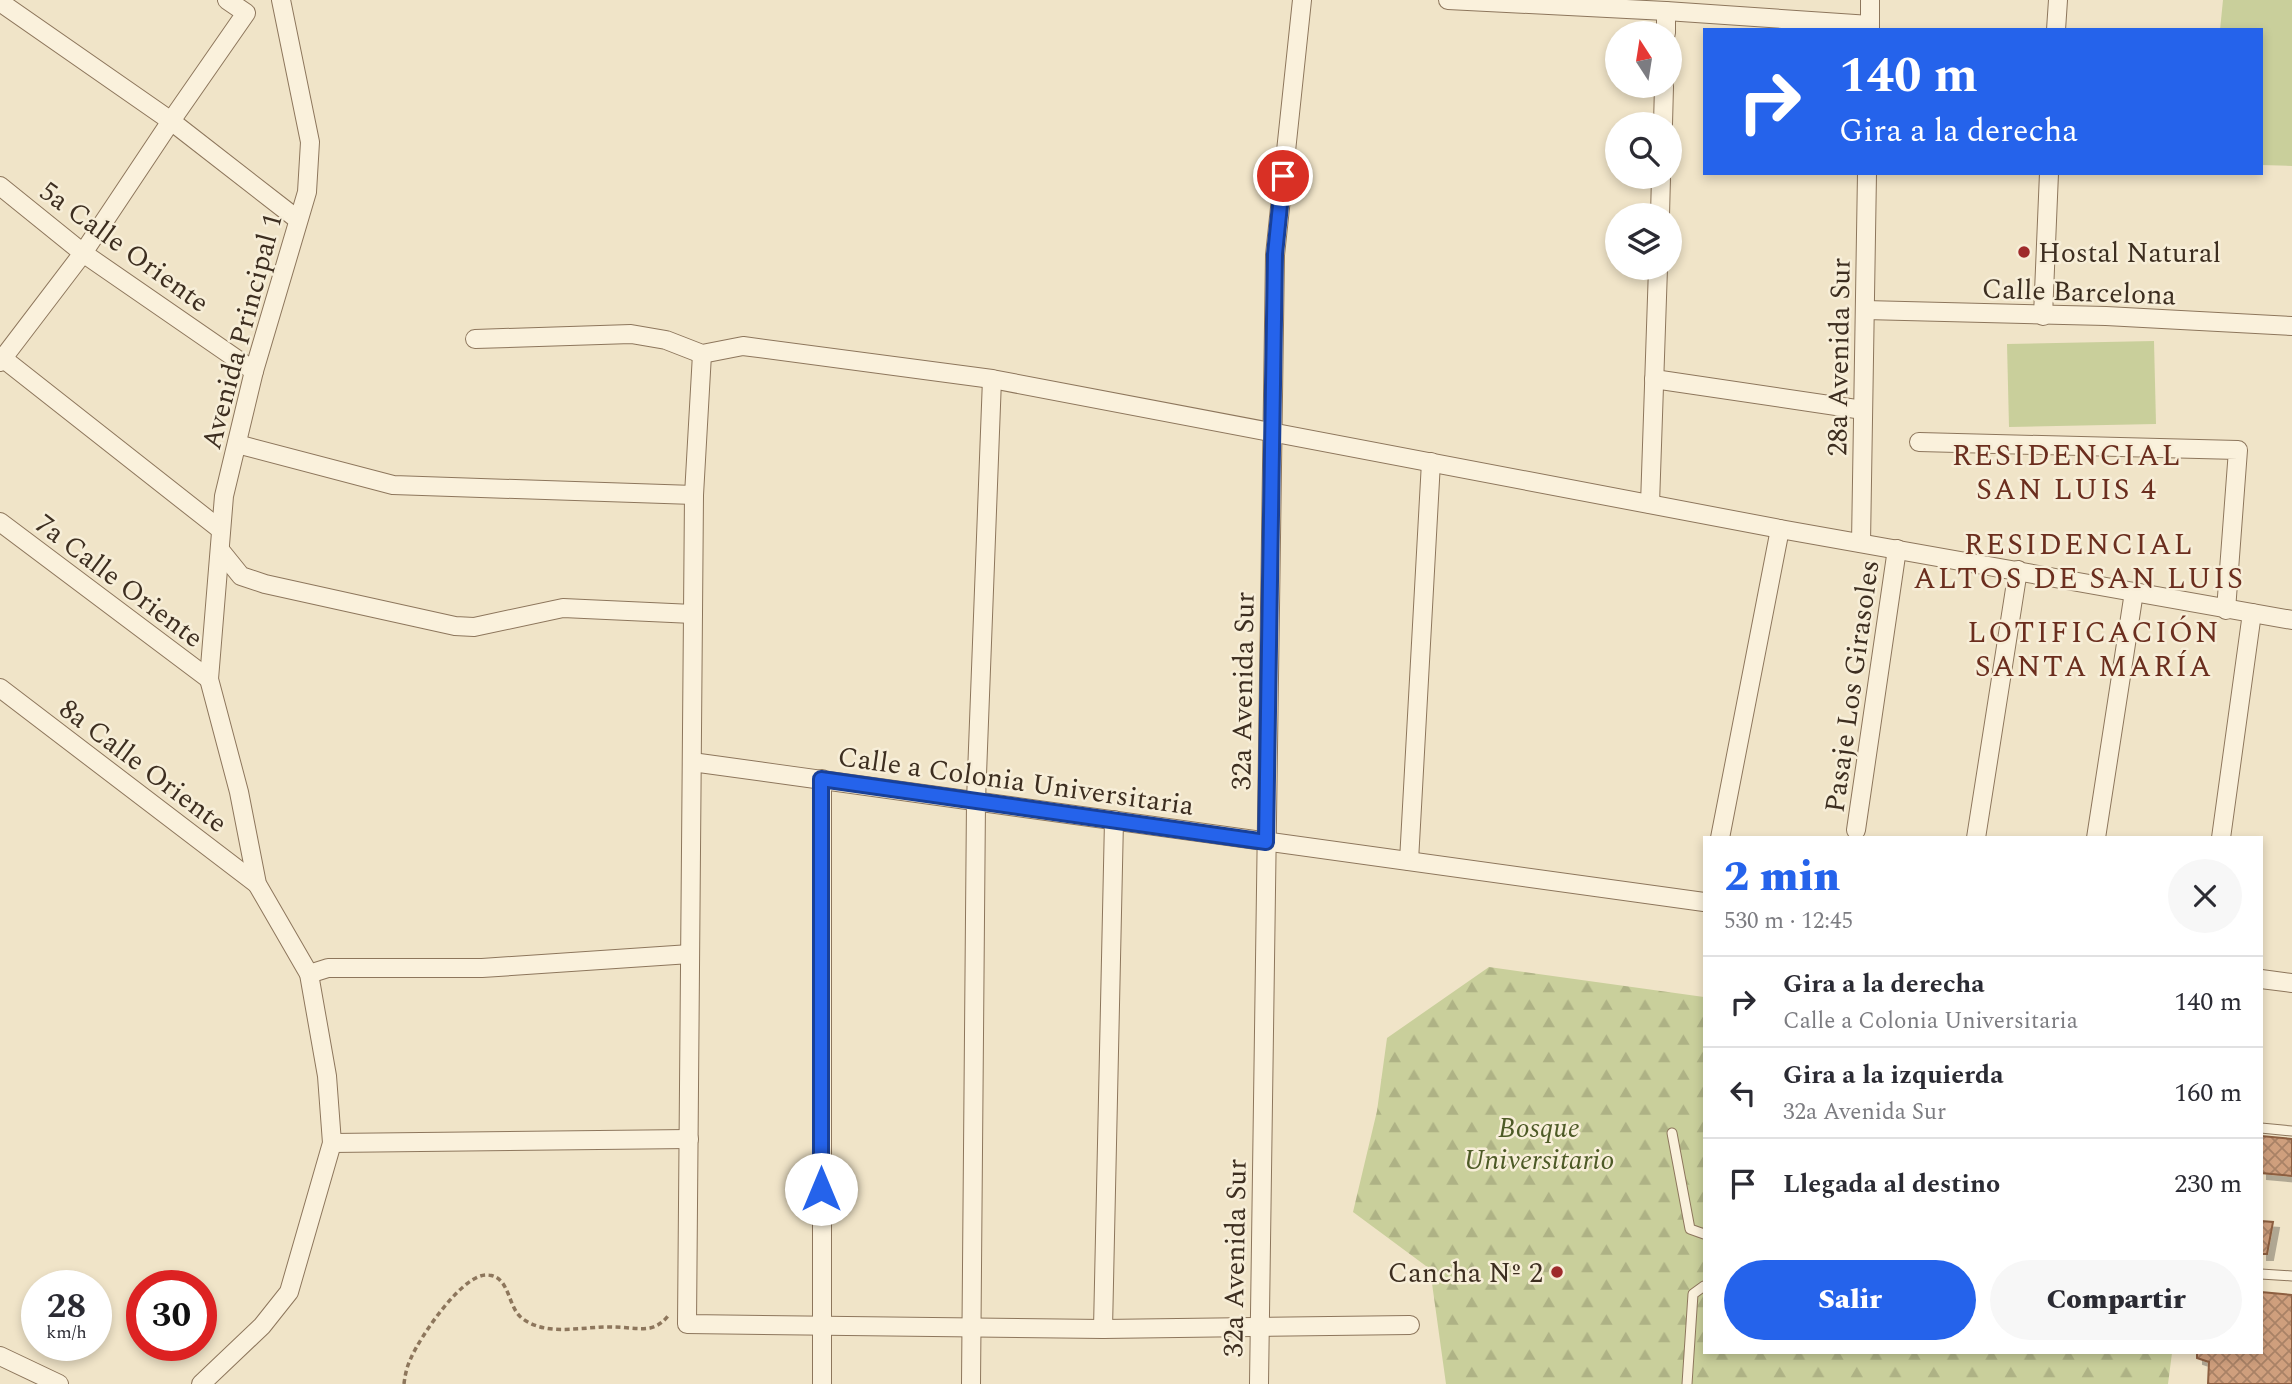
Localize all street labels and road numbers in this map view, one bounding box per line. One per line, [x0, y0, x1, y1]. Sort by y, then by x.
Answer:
street label: 5a Calle Oriente [30, 171, 218, 324]
street label: Avenida Principal 1 [190, 209, 295, 454]
street label: 28a Avenida Sur [1816, 257, 1863, 457]
street label: Calle Barcelona [1981, 268, 2177, 317]
street label: 7a Calle Oriente [26, 503, 212, 659]
street label: Pasaje Los Girasoles [1813, 557, 1891, 815]
street label: 32a Avenida Sur [1220, 591, 1267, 791]
street label: 8a Calle Oriente [50, 688, 236, 844]
street label: Calle a Colonia Universitaria [835, 735, 1197, 828]
street label: 32a Avenida Sur [1212, 1158, 1259, 1358]

